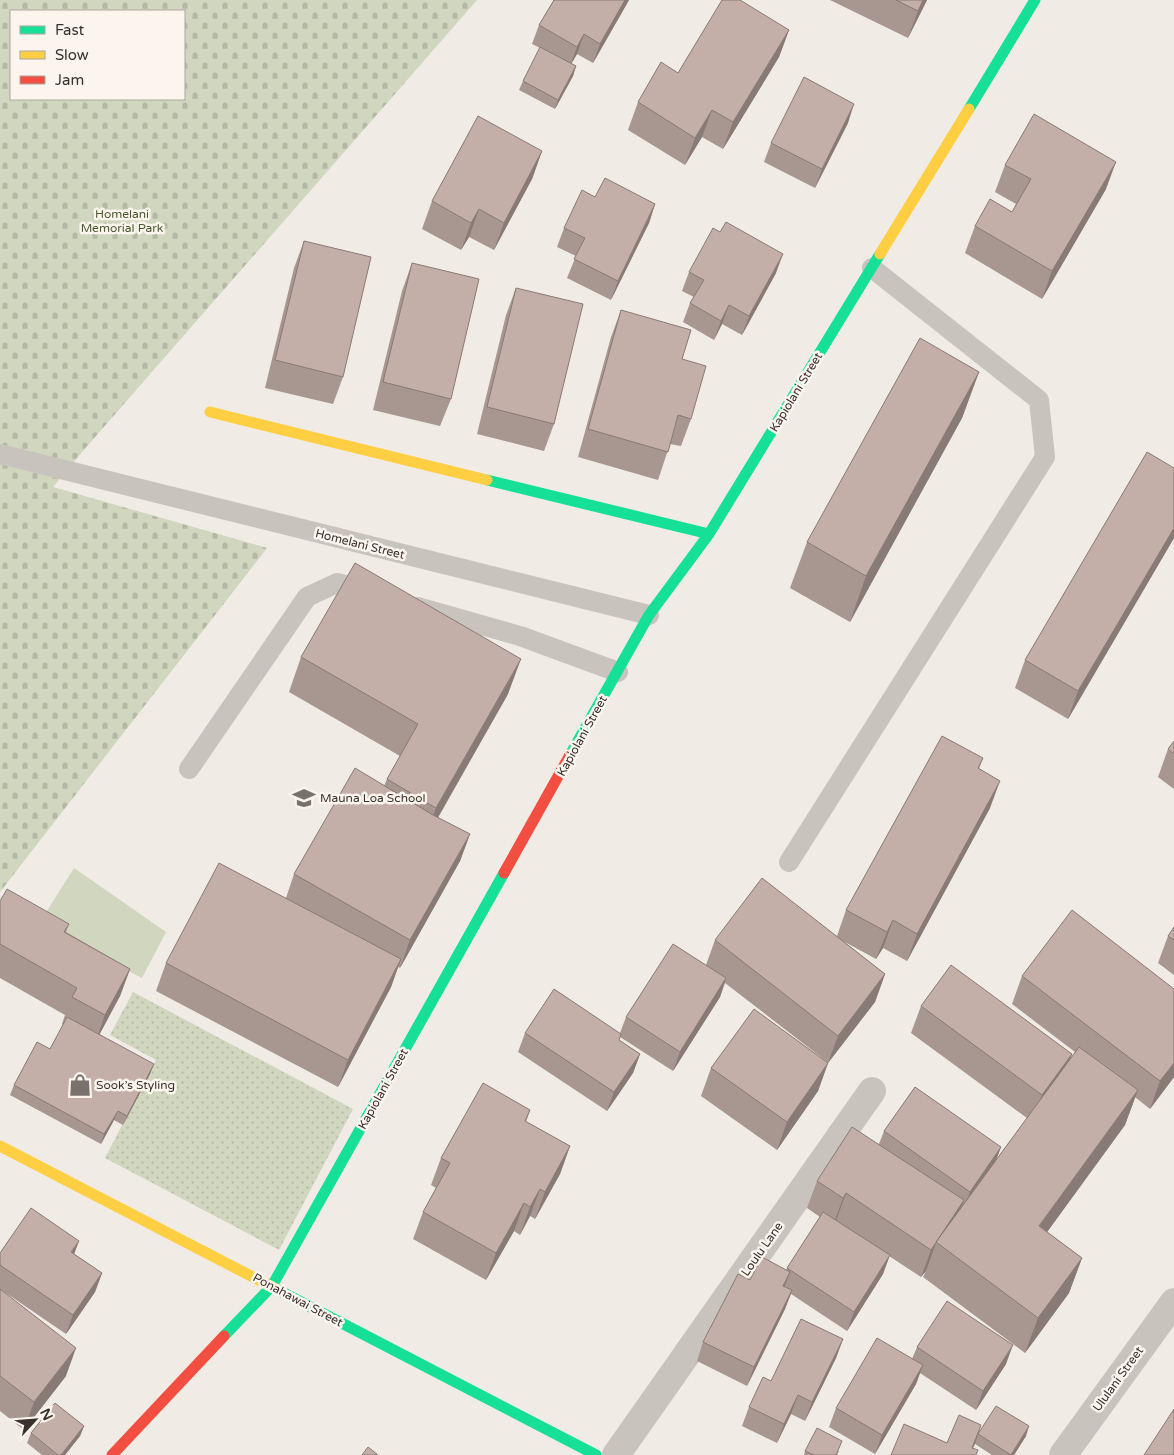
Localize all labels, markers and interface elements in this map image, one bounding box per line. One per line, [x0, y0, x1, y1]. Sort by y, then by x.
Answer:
legend [10, 10, 185, 100]
text: Fast [55, 21, 85, 39]
text: Slow [55, 46, 89, 64]
text: Jam [55, 71, 84, 89]
park label: Homelani Memorial Park [81, 207, 164, 235]
street label: Kapiolani Street [767, 349, 825, 434]
street label: Homelani Street [314, 526, 406, 562]
street label: Kapiolani Street [554, 693, 610, 779]
school or university icon: Mauna Loa School [291, 785, 317, 811]
place label: Mauna Loa School [320, 791, 426, 805]
street label: Kapiolani Street [355, 1046, 411, 1132]
shop icon: Sook’s Styling [67, 1072, 93, 1098]
place label: Sook’s Styling [96, 1078, 175, 1092]
street label: Loulu Lane [738, 1219, 786, 1279]
street label: Ponahawai Street [251, 1270, 346, 1330]
street label: Ululani Street [1090, 1344, 1146, 1414]
north arrow [10, 1395, 60, 1445]
text: N [36, 1406, 56, 1423]

